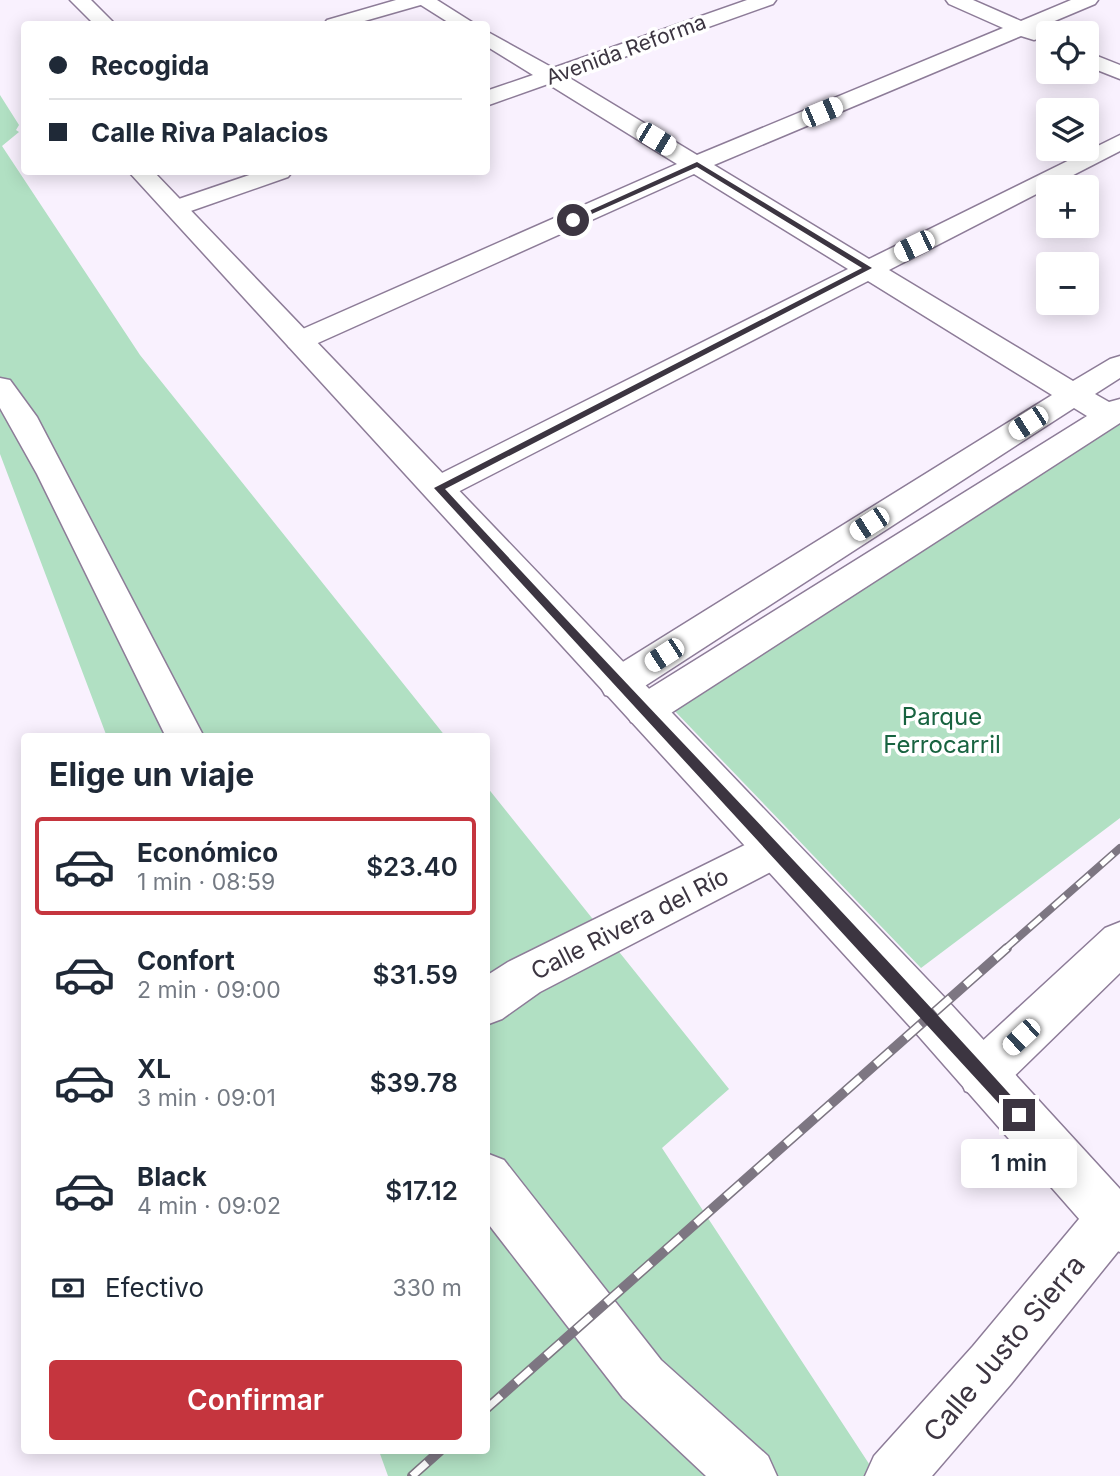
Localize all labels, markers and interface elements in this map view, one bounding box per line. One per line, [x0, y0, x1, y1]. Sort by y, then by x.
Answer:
street label: Avenida Reforma [542, 9, 709, 90]
map controls [1036, 21, 1099, 315]
button: locate [1036, 21, 1099, 84]
text: Recogida [91, 50, 209, 81]
car [799, 94, 846, 130]
button: layers [1036, 98, 1099, 161]
text: Calle Riva Palacios [91, 117, 328, 148]
car [633, 119, 680, 159]
button: + [1036, 175, 1099, 238]
route start [557, 204, 589, 236]
car [891, 227, 938, 265]
button: − [1036, 252, 1099, 315]
car [1005, 403, 1052, 443]
car [846, 504, 893, 544]
car [641, 635, 688, 675]
park label: Parque Ferrocarril [883, 702, 1001, 759]
text: Elige un viaje [49, 755, 254, 794]
icon: car [53, 835, 116, 898]
text: Económico [137, 837, 278, 868]
text: $23.40 [366, 851, 458, 882]
street label: Calle Rivera del Río [526, 861, 733, 986]
text: 1 min · 08:59 [137, 868, 275, 896]
icon: car [53, 943, 116, 1006]
text: Confort [137, 945, 235, 976]
text: $31.59 [373, 959, 458, 990]
text: 2 min · 09:00 [137, 976, 281, 1004]
car [999, 1015, 1044, 1059]
icon: car [53, 1051, 116, 1114]
text: XL [137, 1053, 171, 1084]
text: $39.78 [370, 1067, 458, 1098]
text: 3 min · 09:01 [137, 1084, 276, 1112]
route end [1003, 1099, 1035, 1131]
callout: 1 min [961, 1140, 1077, 1188]
text: 1 min [991, 1149, 1047, 1177]
icon: car [53, 1159, 116, 1222]
text: Black [137, 1161, 207, 1192]
text: $17.12 [385, 1175, 458, 1206]
text: 4 min · 09:02 [137, 1192, 281, 1220]
street label: Calle Justo Sierra [916, 1248, 1092, 1448]
icon: cash [49, 1269, 87, 1307]
text: Efectivo [105, 1272, 204, 1303]
text: 330 m [392, 1274, 462, 1302]
button: Confirmar [49, 1360, 462, 1440]

